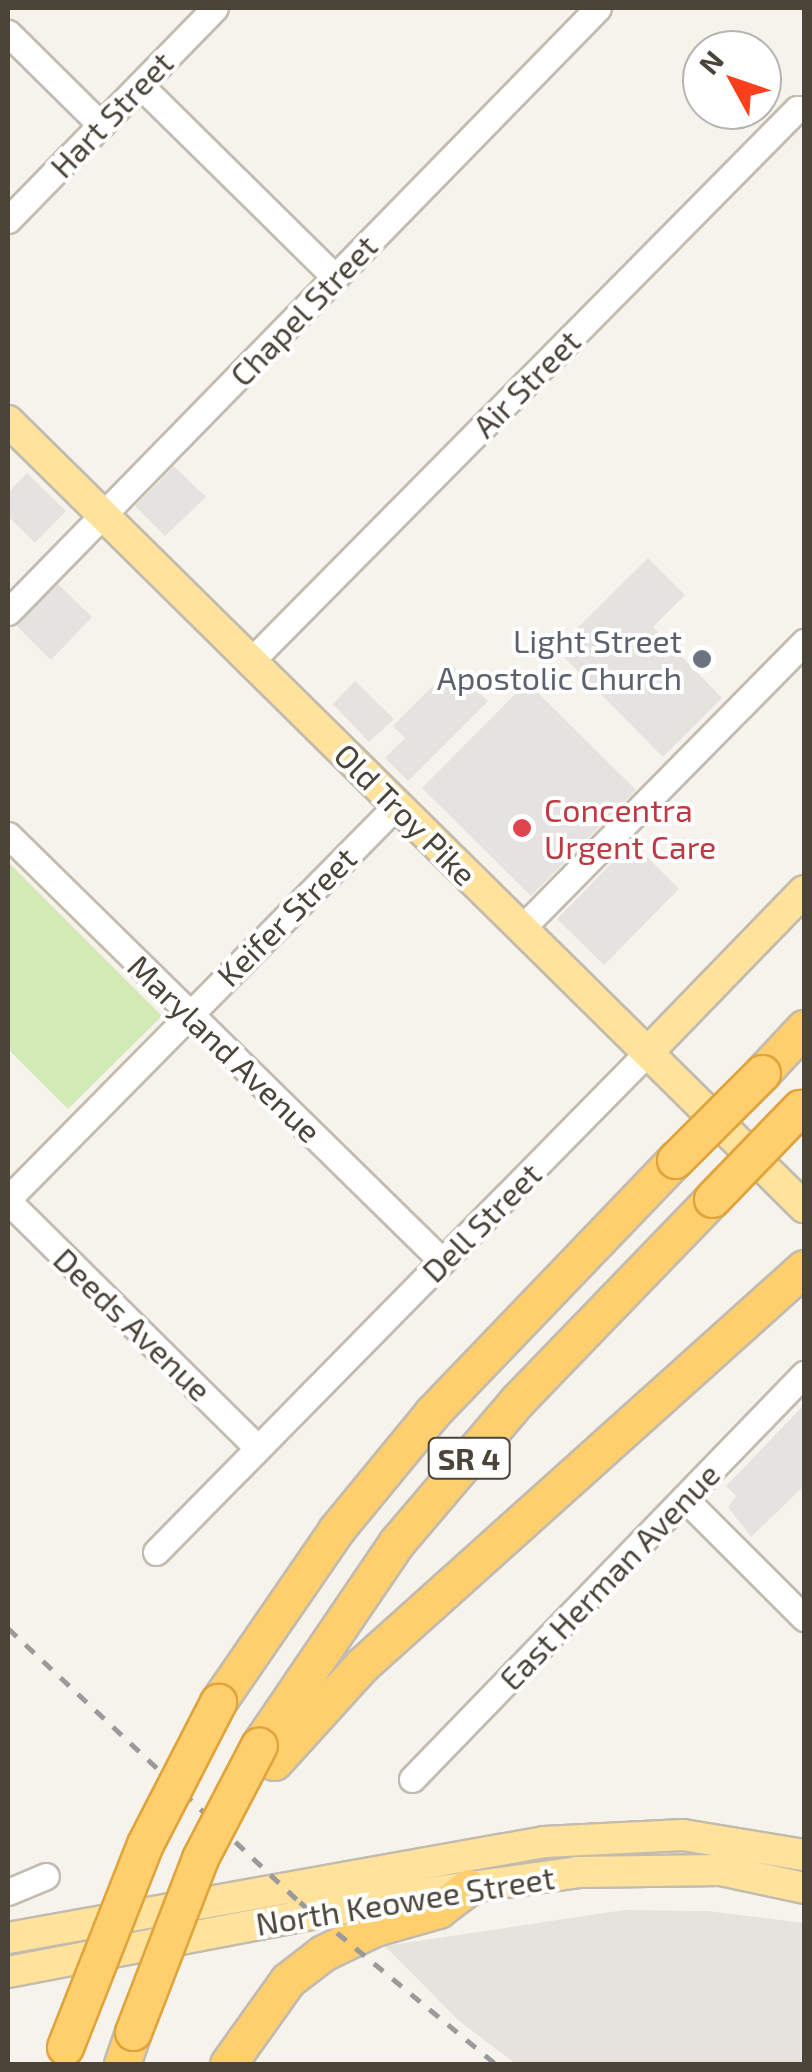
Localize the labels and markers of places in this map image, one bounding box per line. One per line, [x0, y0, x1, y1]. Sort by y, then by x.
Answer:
place label: Light Street Apostolic Church [437, 622, 682, 697]
marker: Light Street Apostolic Church [691, 648, 713, 670]
place label: Concentra Urgent Care [544, 791, 716, 866]
marker: Concentra Urgent Care [509, 815, 535, 841]

